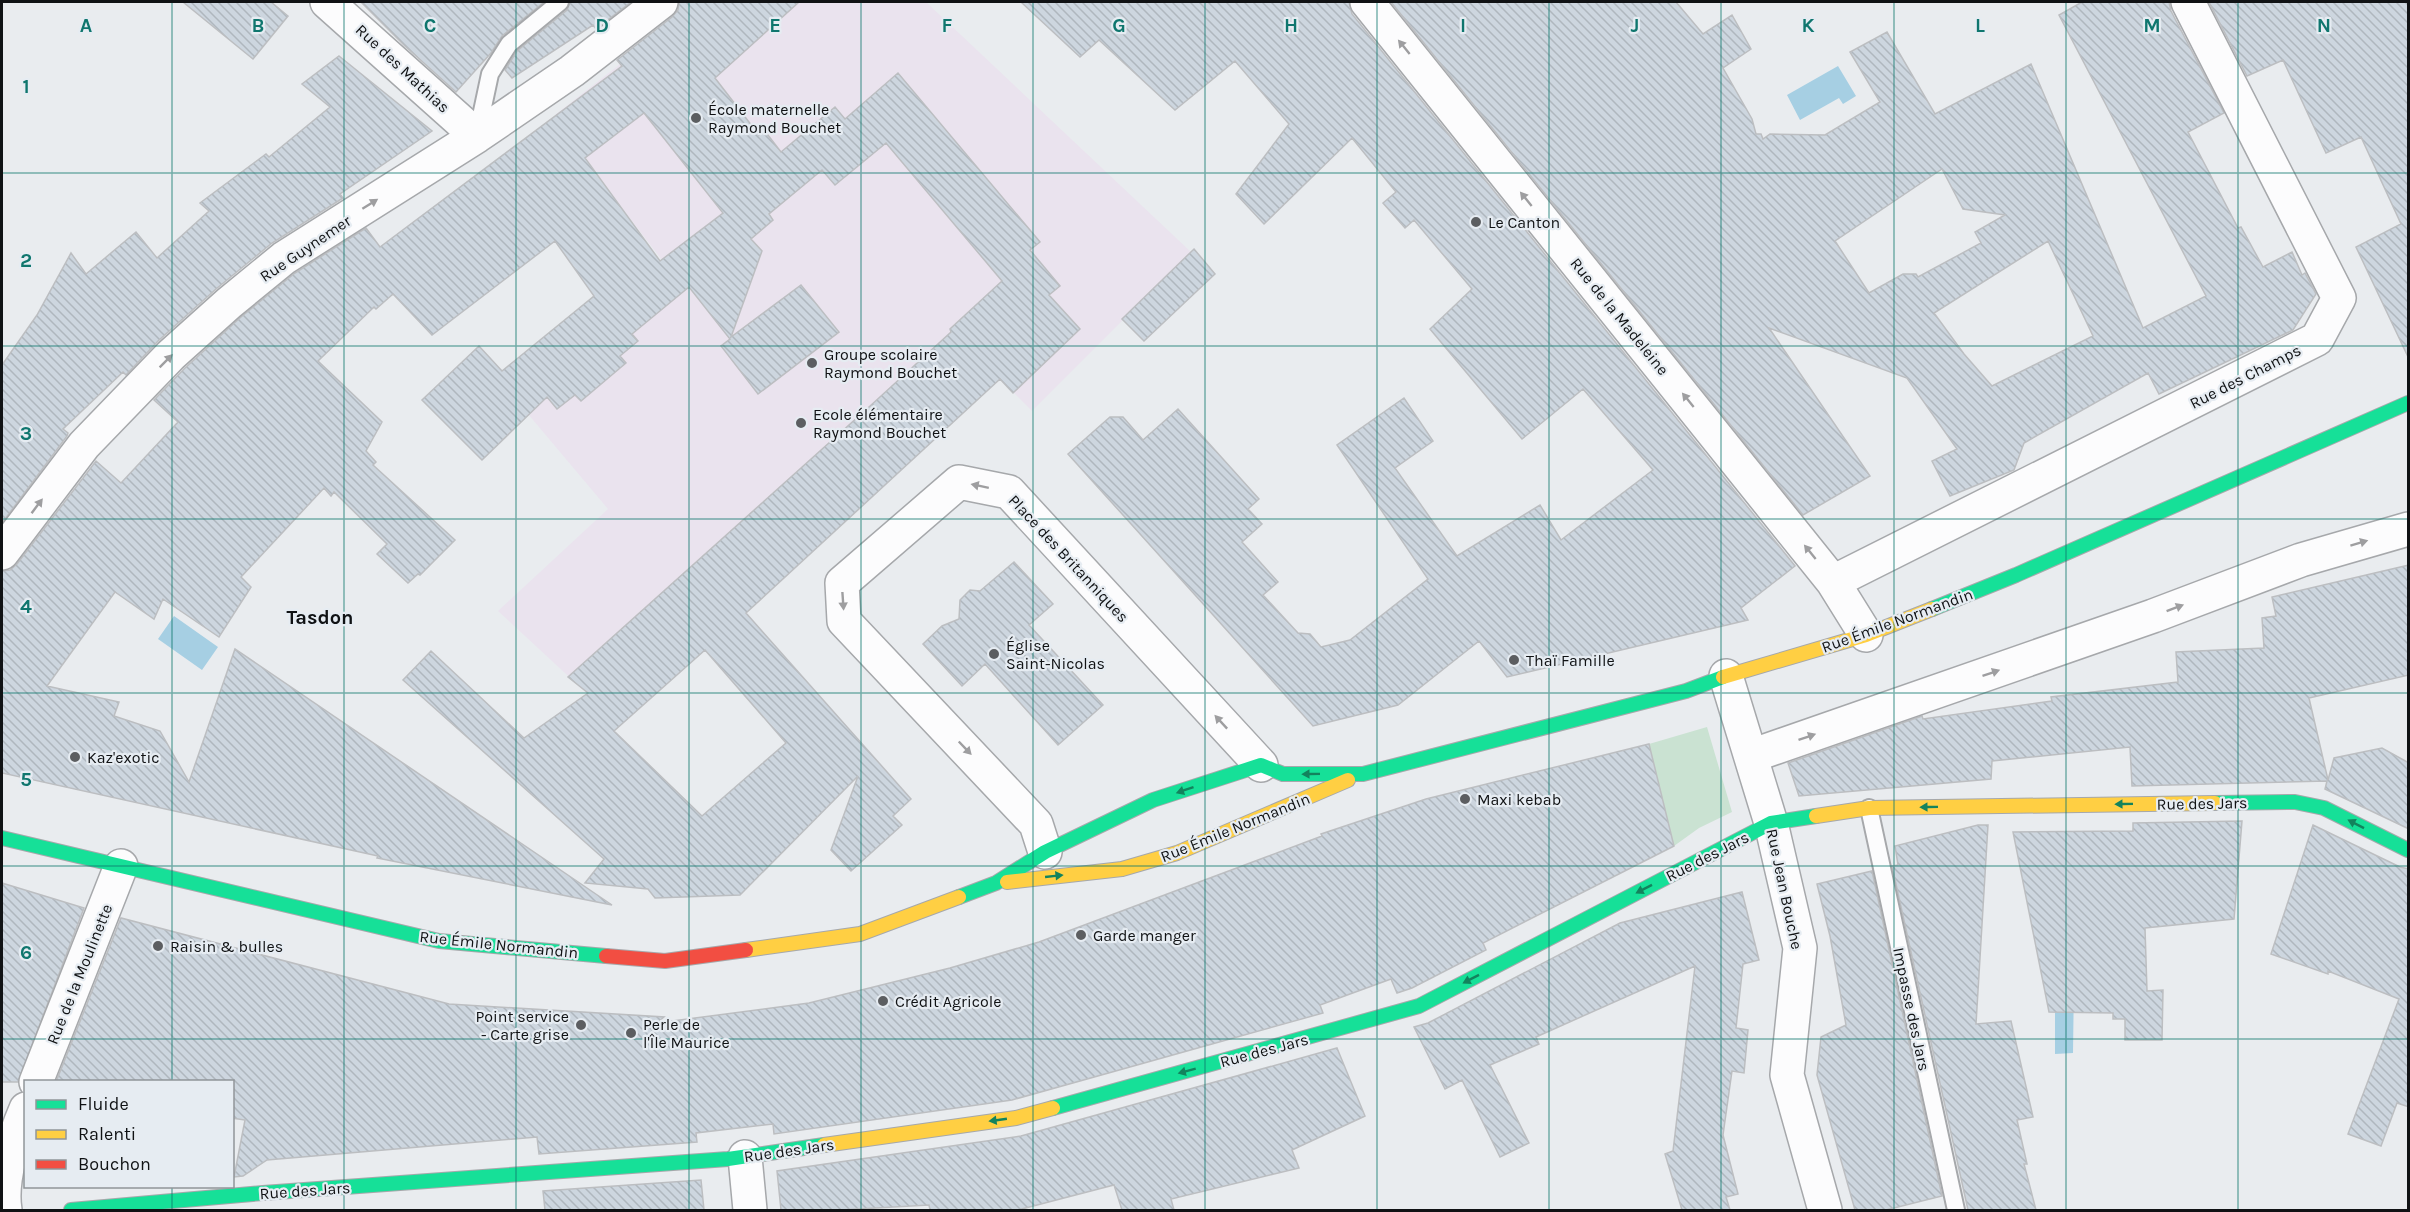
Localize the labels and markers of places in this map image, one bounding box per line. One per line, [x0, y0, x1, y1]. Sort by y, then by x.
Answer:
place label: École maternelle Raymond Bouchet [708, 100, 841, 137]
marker: École maternelle Raymond Bouchet [689, 111, 703, 125]
place label: Le Canton [1488, 213, 1560, 232]
marker: Le Canton [1469, 215, 1483, 229]
place label: Groupe scolaire Raymond Bouchet [824, 345, 957, 382]
marker: Groupe scolaire Raymond Bouchet [805, 356, 819, 370]
place label: Ecole élémentaire Raymond Bouchet [813, 405, 946, 442]
marker: Ecole élémentaire Raymond Bouchet [794, 416, 808, 430]
place label: Église Saint-Nicolas [1006, 636, 1105, 673]
marker: Église Saint-Nicolas [987, 647, 1001, 661]
place label: Thaï Famille [1526, 651, 1615, 670]
marker: Thaï Famille [1507, 653, 1521, 667]
place label: Kaz'exotic [87, 748, 159, 767]
marker: Kaz'exotic [68, 750, 82, 764]
place label: Maxi kebab [1477, 790, 1561, 809]
marker: Maxi kebab [1458, 792, 1472, 806]
place label: Garde manger [1093, 926, 1196, 945]
marker: Garde manger [1074, 928, 1088, 942]
place label: Raisin & bulles [170, 937, 283, 956]
marker: Raisin & bulles [151, 939, 165, 953]
place label: Crédit Agricole [895, 992, 1001, 1011]
marker: Crédit Agricole [876, 994, 890, 1008]
place label: Point service - Carte grise [475, 1007, 569, 1044]
place label: Perle de l'Île Maurice [643, 1015, 730, 1052]
marker: Point service - Carte grise [574, 1018, 588, 1032]
marker: Perle de l'Île Maurice [624, 1026, 638, 1040]

